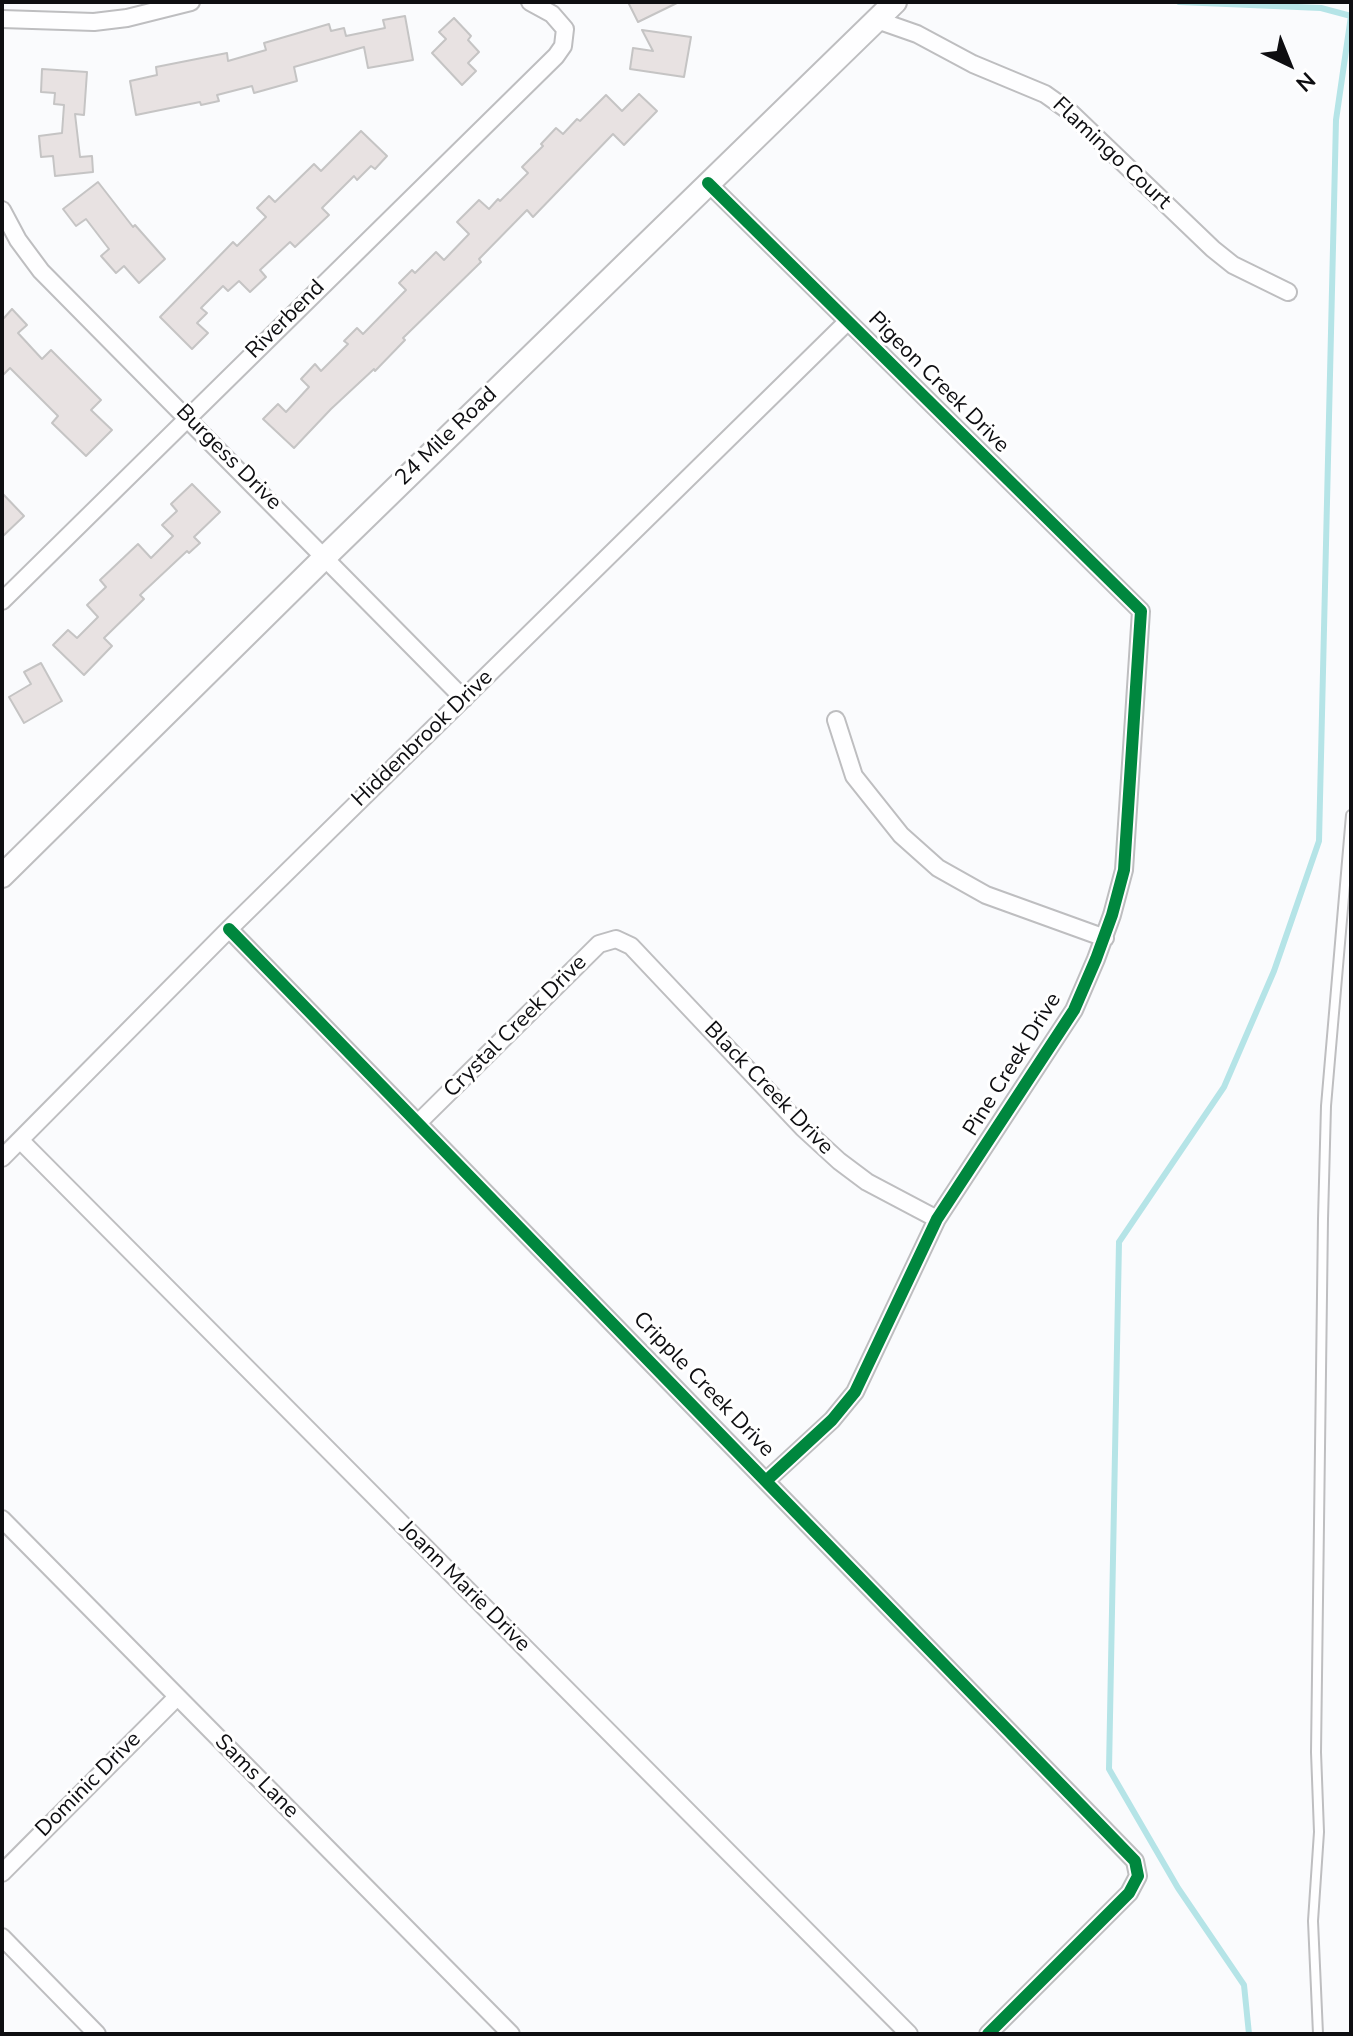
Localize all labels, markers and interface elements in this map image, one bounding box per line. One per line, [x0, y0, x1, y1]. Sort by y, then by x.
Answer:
north arrow [1249, 24, 1329, 104]
text: N [1289, 65, 1322, 98]
street label: Flamingo Court [1046, 92, 1176, 216]
street label: Riverbend [241, 275, 331, 365]
street label: Pigeon Creek Drive [862, 307, 1014, 459]
street label: 24 Mile Road [391, 382, 503, 492]
street label: Burgess Drive [170, 400, 286, 516]
street label: Hiddenbrook Drive [347, 665, 499, 813]
street label: Crystal Creek Drive [439, 950, 593, 1104]
street label: Pine Creek Drive [958, 989, 1068, 1141]
street label: Black Creek Drive [698, 1017, 838, 1161]
street label: Cripple Creek Drive [627, 1307, 779, 1463]
street label: Joann Marie Drive [393, 1516, 535, 1658]
street label: Dominic Drive [31, 1727, 147, 1843]
street label: Sams Lane [208, 1729, 304, 1825]

